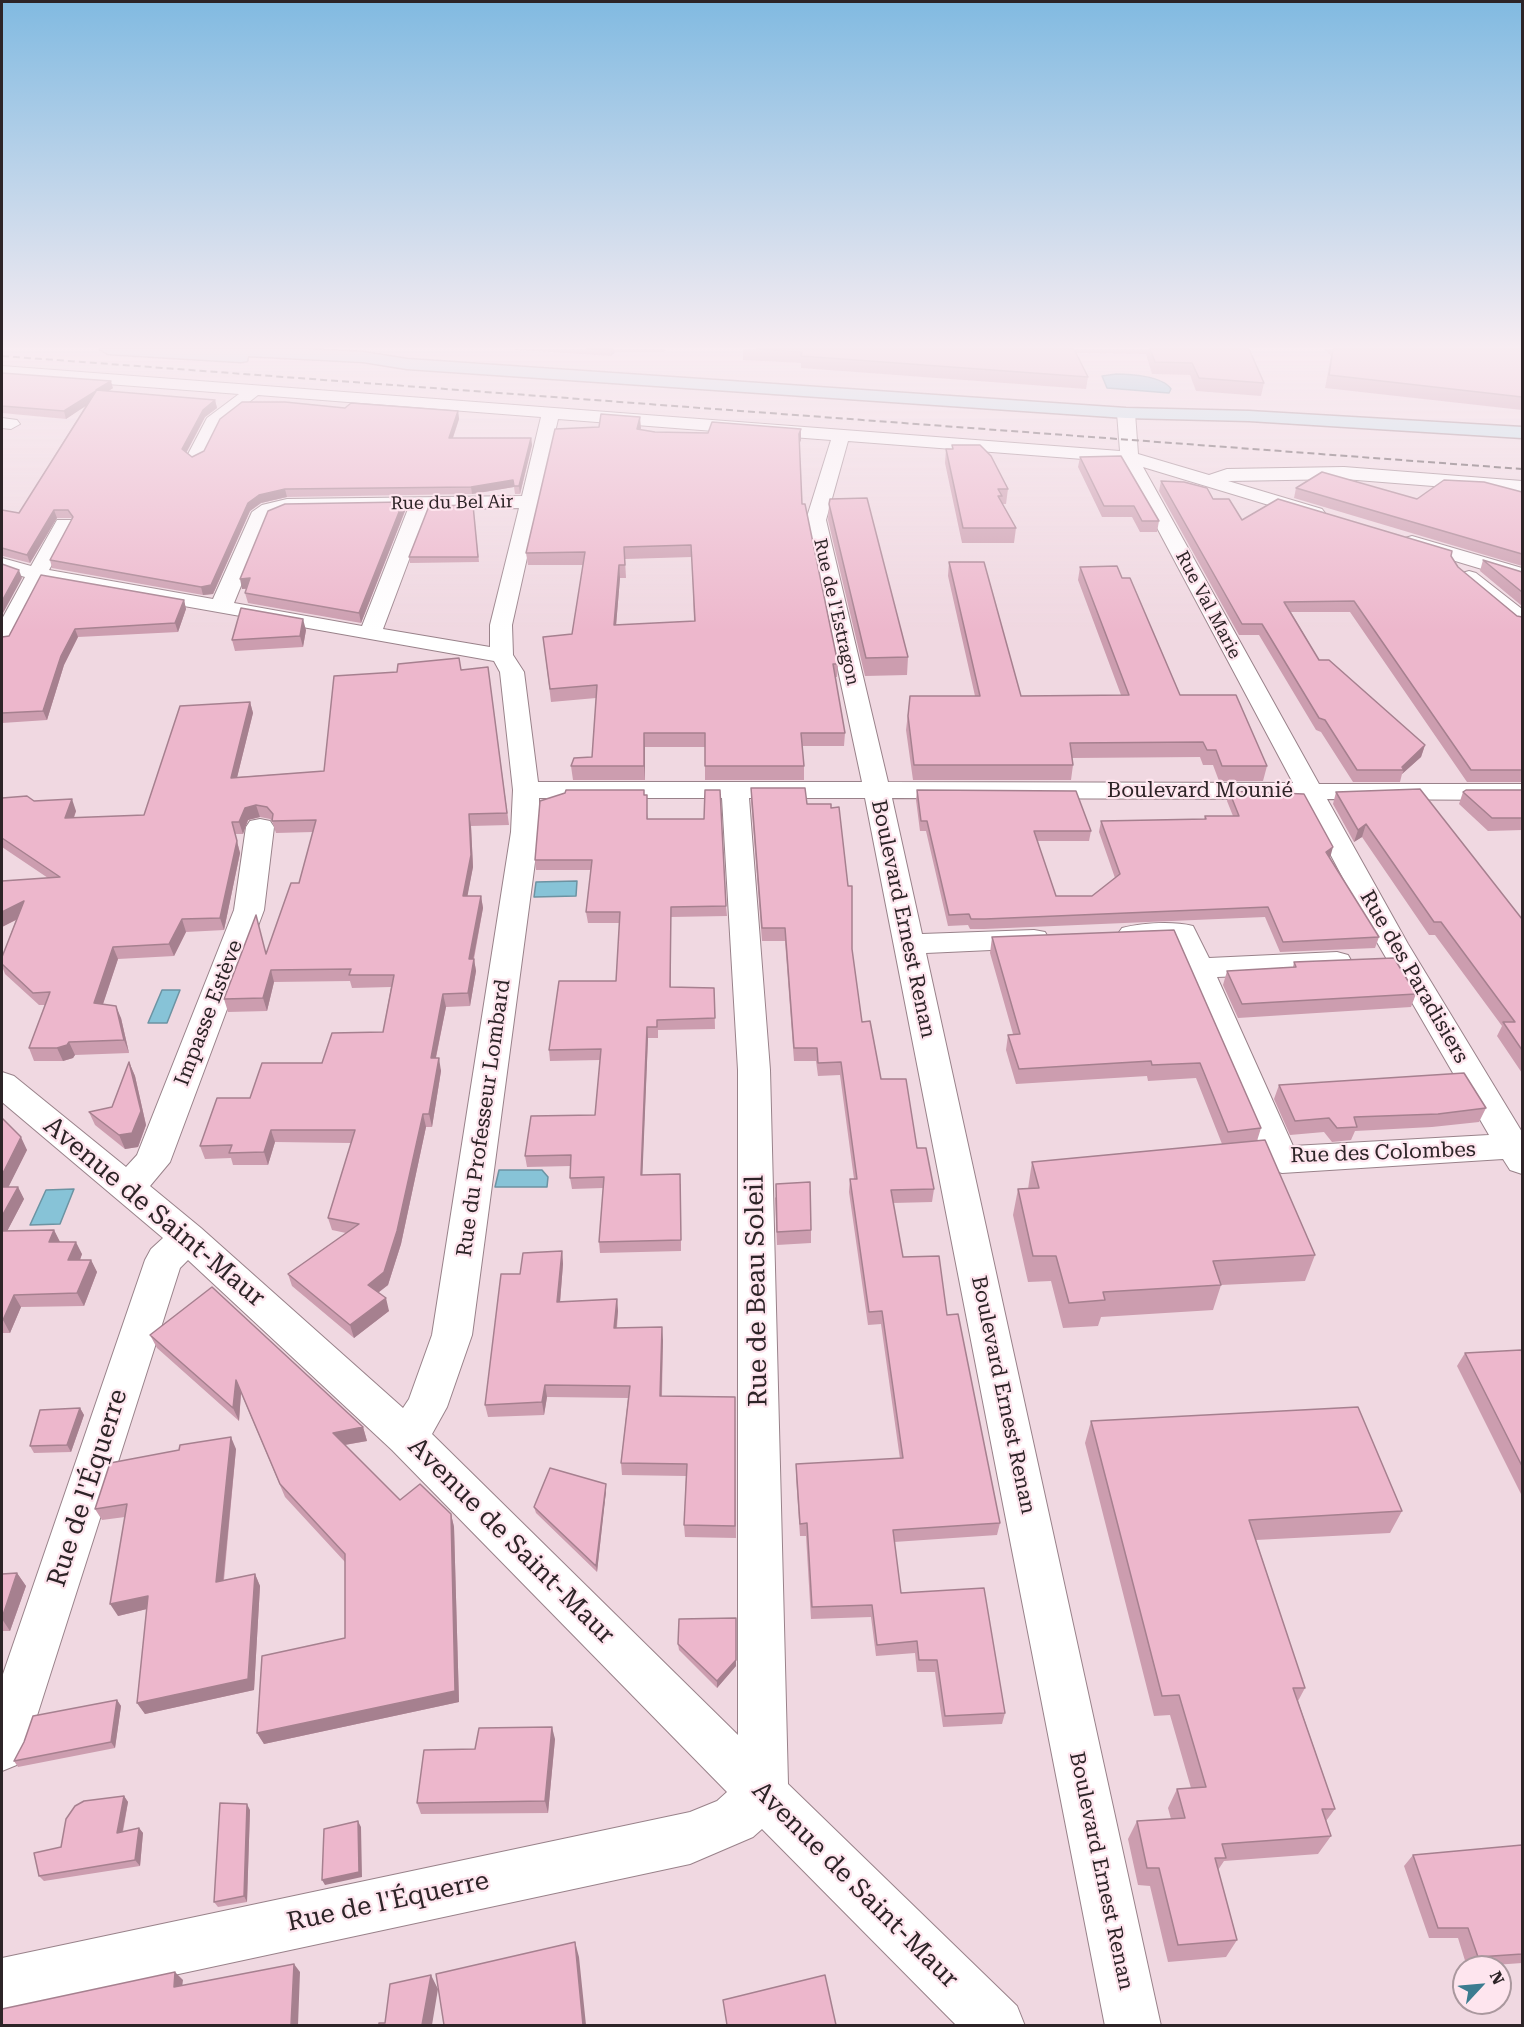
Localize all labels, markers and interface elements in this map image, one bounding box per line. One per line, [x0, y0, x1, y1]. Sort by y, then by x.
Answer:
street label: Rue du Bel Air [390, 491, 514, 515]
street label: Rue de l'Estragon [809, 536, 863, 688]
street label: Rue Val Marie [1171, 547, 1245, 663]
street label: Boulevard Mounié [1107, 778, 1293, 804]
street label: Boulevard Ernest Renan [865, 798, 941, 1040]
street label: Rue des Paradisiers [1354, 886, 1474, 1068]
street label: Impasse Estève [170, 936, 248, 1090]
street label: Rue du Professeur Lombard [452, 978, 516, 1258]
street label: Avenue de Saint-Maur [37, 1110, 271, 1314]
street label: Rue des Colombes [1290, 1137, 1476, 1169]
street label: Rue de Beau Soleil [739, 1175, 775, 1407]
street label: Boulevard Ernest Renan [965, 1274, 1041, 1516]
street label: Rue de l'Équerre [41, 1385, 135, 1591]
street label: Avenue de Saint-Maur [401, 1431, 621, 1651]
street label: Boulevard Ernest Renan [1063, 1750, 1139, 1992]
street label: Avenue de Saint-Maur [745, 1775, 965, 1995]
street label: Rue de l'Équerre [284, 1865, 492, 1939]
north arrow [1452, 1955, 1512, 2015]
text: N [1486, 1968, 1508, 1987]

